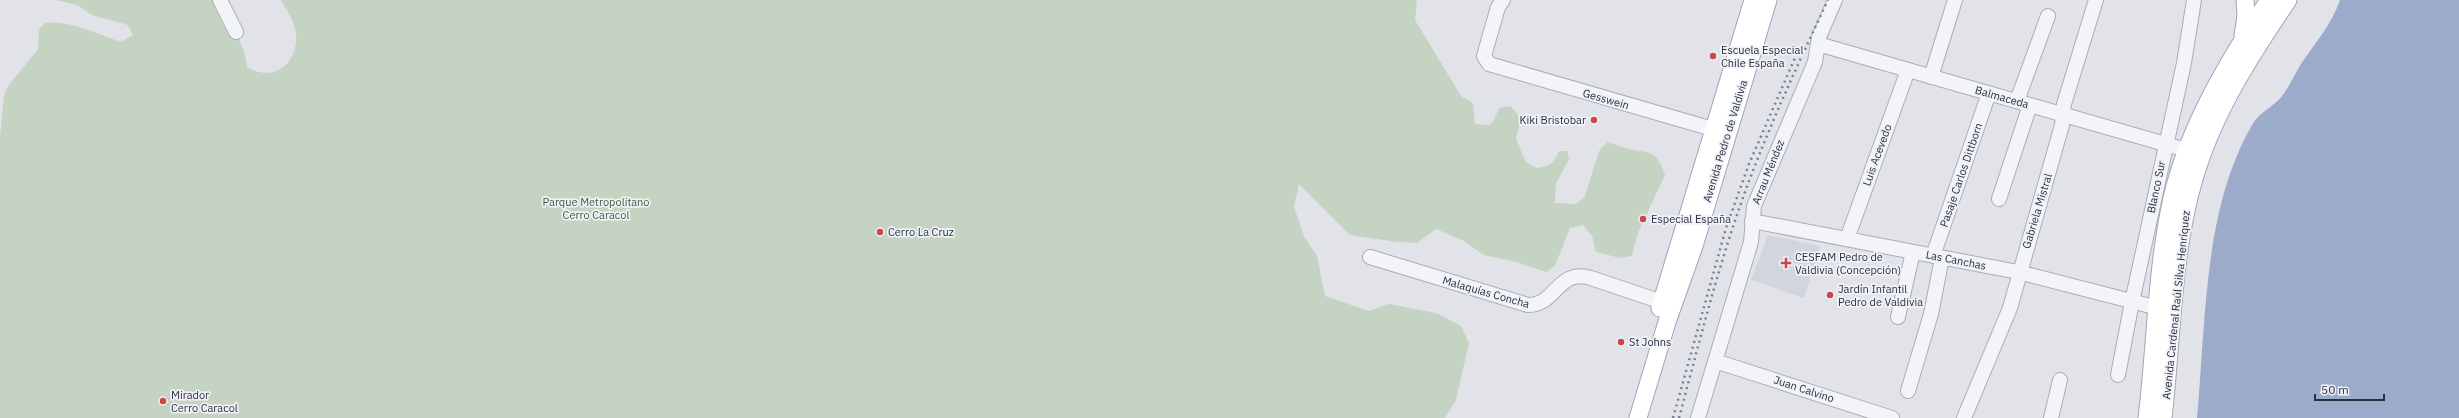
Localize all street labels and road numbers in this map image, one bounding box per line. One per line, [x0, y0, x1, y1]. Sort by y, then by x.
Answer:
street label: Avenida Pedro de Valdivia [1700, 78, 1750, 204]
street label: Balmaceda [1973, 83, 2031, 111]
street label: Gesswein [1581, 86, 1631, 112]
street label: Pasaje Carlos Dittborn [1937, 121, 1985, 229]
street label: Luis Acevedo [1859, 122, 1895, 188]
street label: Arrau Méndez [1749, 138, 1787, 206]
street label: Blanco Sur [2144, 160, 2168, 214]
street label: Gabriela Mistral [2019, 172, 2055, 250]
street label: Avenida Cardenal Raúl Silva Henríquez [2159, 210, 2193, 400]
street label: Las Canchas [1925, 247, 1987, 273]
street label: Malaquías Concha [1441, 273, 1531, 311]
street label: Juan Calvino [1772, 373, 1836, 405]

